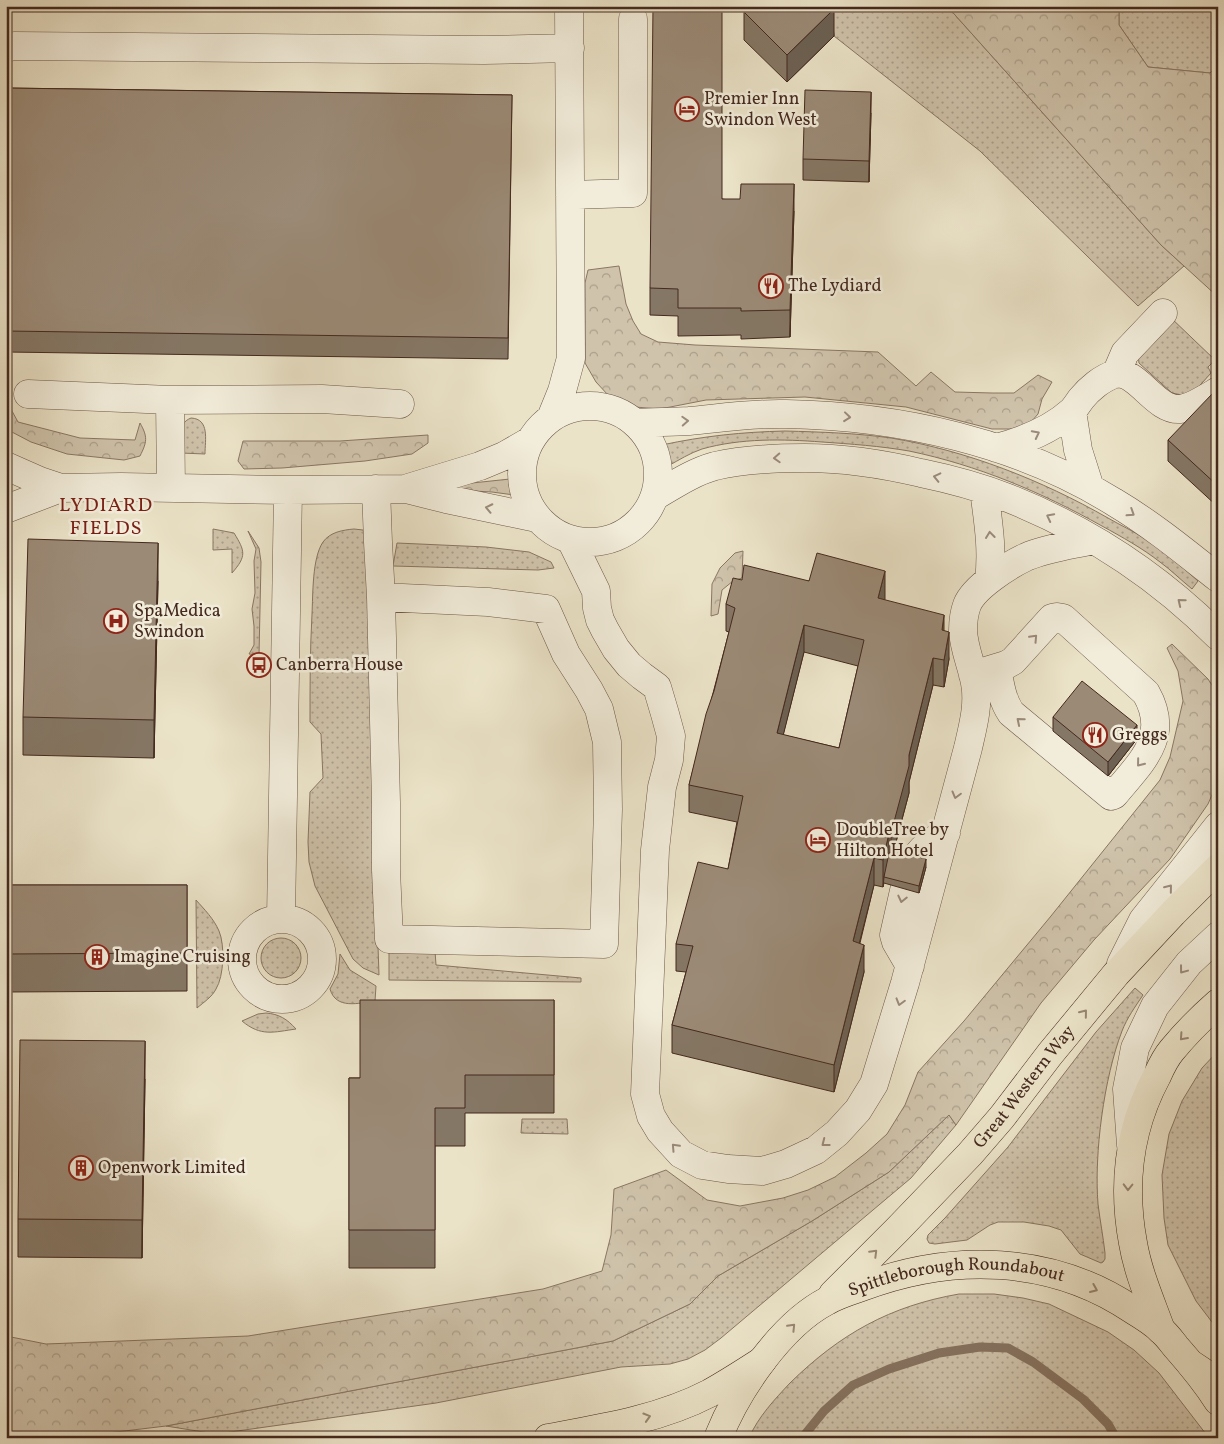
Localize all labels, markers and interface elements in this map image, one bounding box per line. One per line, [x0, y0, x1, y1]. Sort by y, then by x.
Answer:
place label: Premier Inn Swindon West [704, 87, 817, 133]
hotel icon: Premier Inn Swindon West [674, 96, 700, 122]
restaurant icon: The Lydiard [758, 273, 784, 299]
place label: The Lydiard [788, 274, 882, 299]
one-way arrow [843, 411, 851, 422]
one-way arrow [681, 416, 689, 427]
one-way arrow [1031, 430, 1040, 440]
one-way arrow [772, 453, 780, 464]
one-way arrow [933, 472, 942, 483]
district label: LYDIARD FIELDS [59, 492, 153, 543]
one-way arrow [485, 503, 494, 513]
one-way arrow [1126, 506, 1135, 516]
one-way arrow [1046, 513, 1055, 524]
one-way arrow [985, 531, 996, 539]
place label: SpaMedica Swindon [134, 599, 221, 645]
one-way arrow [1178, 599, 1187, 607]
hospital icon: SpaMedica Swindon [103, 608, 129, 634]
one-way arrow [1028, 634, 1037, 643]
bus stop icon: Canberra House [246, 652, 272, 678]
place label: Canberra House [276, 653, 403, 678]
one-way arrow [1017, 718, 1026, 726]
restaurant icon: Greggs [1082, 722, 1108, 748]
place label: Greggs [1112, 723, 1167, 748]
one-way arrow [1137, 758, 1146, 767]
one-way arrow [951, 790, 962, 799]
place label: DoubleTree by Hilton Hotel [836, 818, 949, 864]
hotel icon: DoubleTree by Hilton Hotel [805, 827, 831, 853]
one-way arrow [1163, 885, 1171, 894]
one-way arrow [897, 894, 908, 903]
building icon: Imagine Cruising [84, 944, 110, 970]
place label: Imagine Cruising [114, 945, 251, 970]
one-way arrow [1180, 964, 1189, 974]
one-way arrow [895, 998, 905, 1006]
one-way arrow [1079, 1009, 1088, 1018]
street label: Great Western Way [967, 1020, 1081, 1154]
one-way arrow [1180, 1032, 1189, 1041]
one-way arrow [822, 1137, 831, 1145]
one-way arrow [672, 1144, 681, 1153]
building icon: Openwork Limited [68, 1155, 94, 1181]
place label: Openwork Limited [98, 1156, 246, 1181]
one-way arrow [1123, 1183, 1133, 1191]
one-way arrow [868, 1250, 877, 1259]
street label: Spittleborough Roundabout [845, 1252, 1068, 1303]
one-way arrow [1090, 1283, 1098, 1293]
one-way arrow [786, 1324, 795, 1333]
one-way arrow [642, 1412, 651, 1422]

